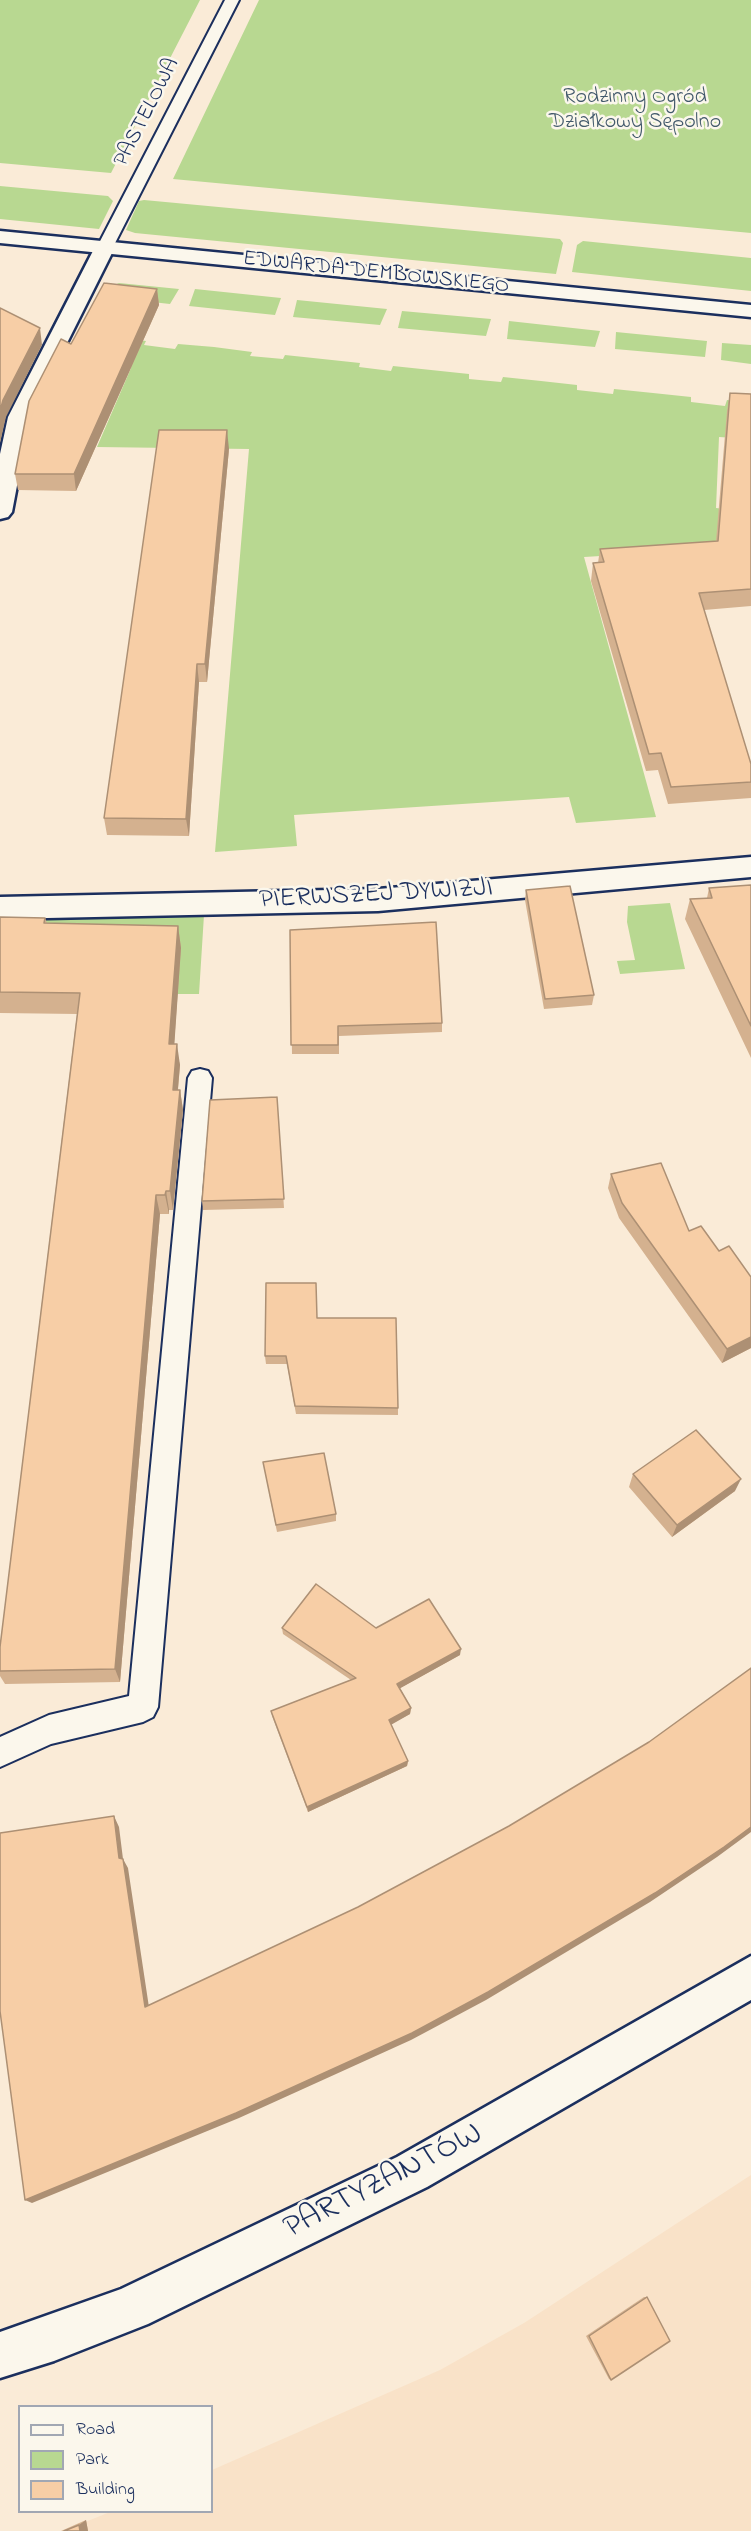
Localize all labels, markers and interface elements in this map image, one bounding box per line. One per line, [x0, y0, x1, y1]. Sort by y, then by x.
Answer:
street label: PASTELOWA [109, 54, 187, 172]
park label: Rodzinny Ogród Działkowy Sępolno [549, 85, 721, 136]
street label: EDWARDA DEMBOWSKIEGO [242, 247, 510, 301]
street label: PIERWSZEJ DYWIZJI [258, 874, 494, 918]
street label: PARTYZANTÓW [278, 2116, 490, 2250]
legend [18, 2405, 213, 2513]
text: Road [76, 2417, 115, 2443]
text: Park [76, 2447, 109, 2473]
text: Building [76, 2477, 135, 2503]

